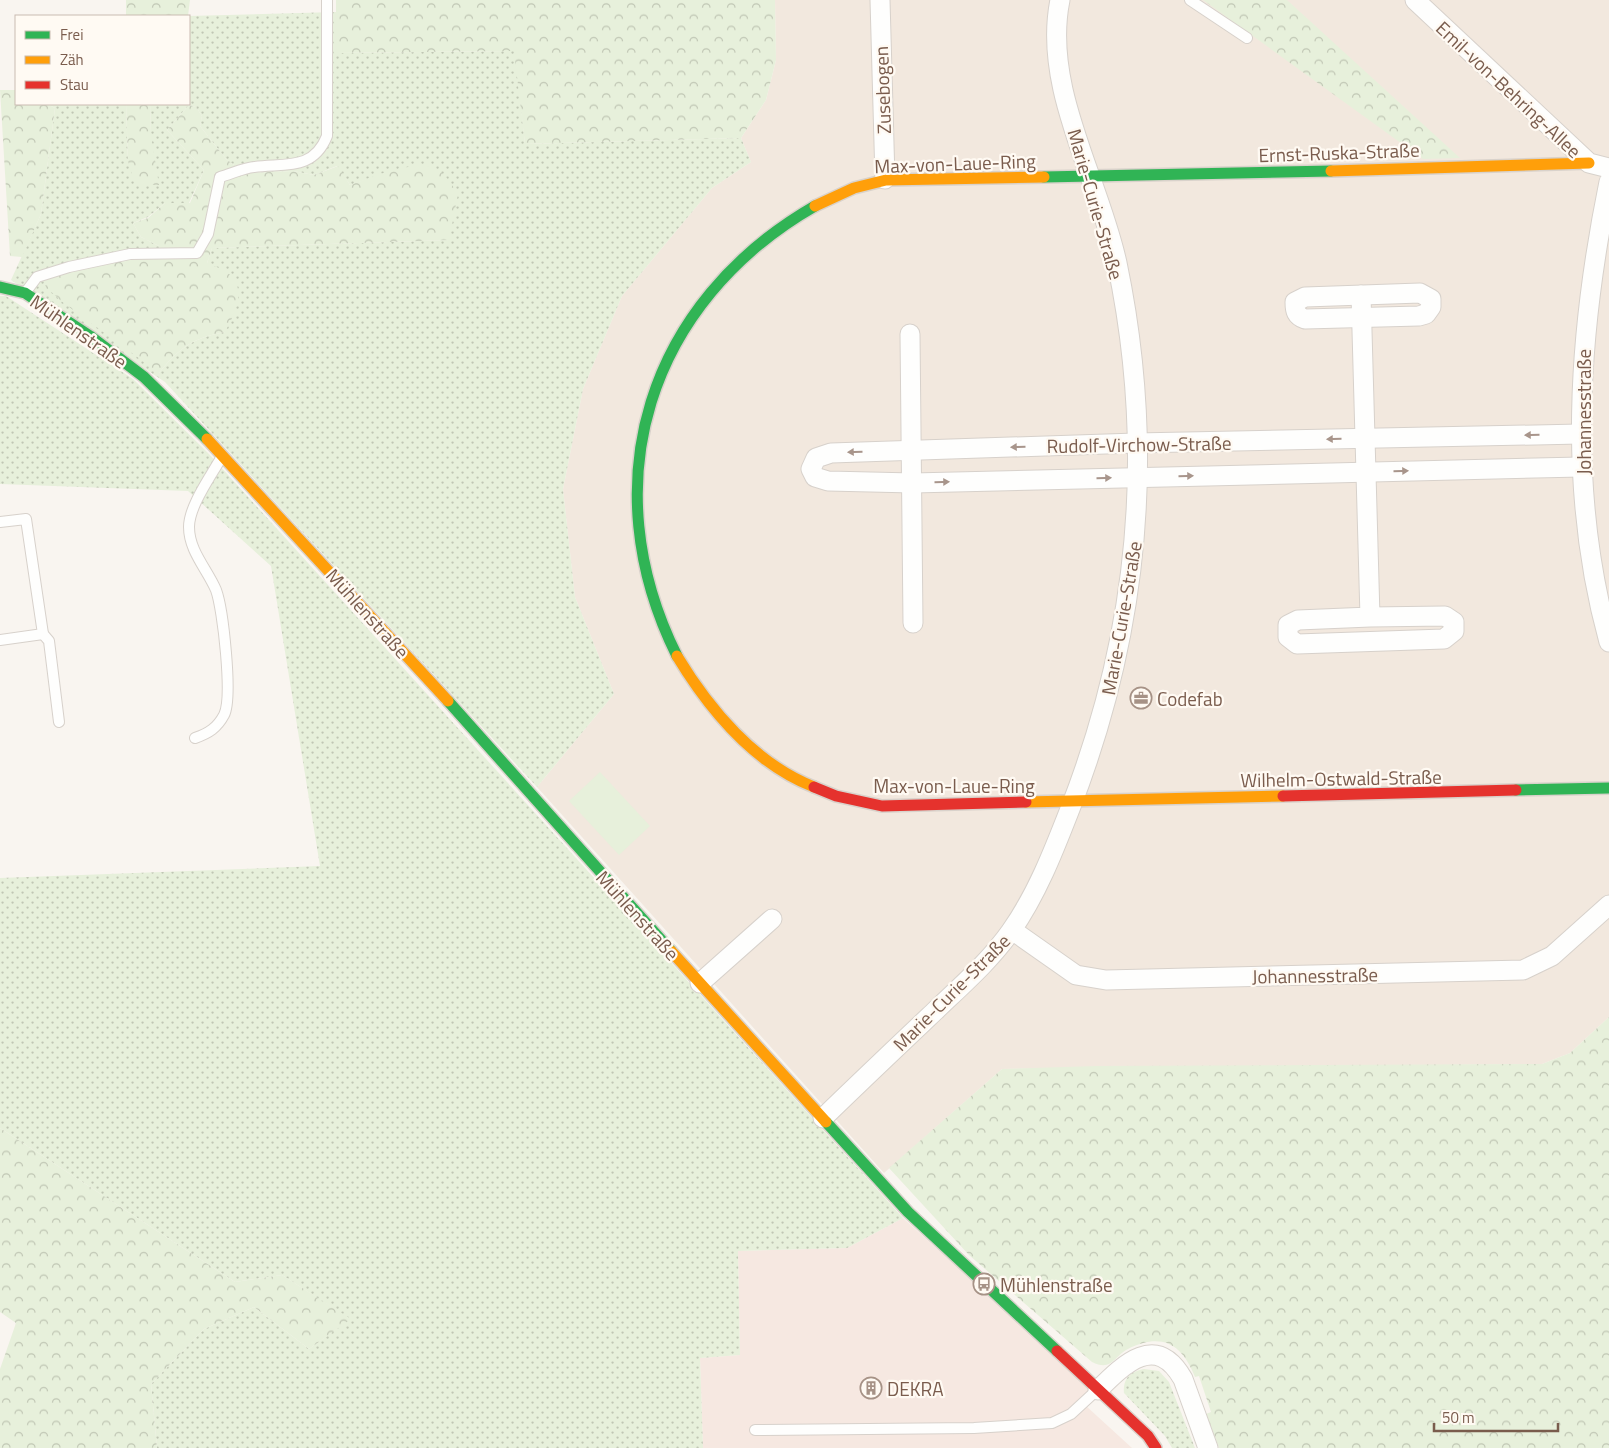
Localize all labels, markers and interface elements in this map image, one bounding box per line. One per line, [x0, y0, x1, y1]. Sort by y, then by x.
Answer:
street label: Emil-von-Behring-Allee [1430, 14, 1588, 164]
legend [15, 15, 190, 105]
text: Frei [60, 23, 83, 46]
street label: Zusebogen [866, 45, 898, 135]
text: Zäh [60, 48, 84, 71]
text: Stau [60, 73, 89, 96]
street label: Marie-Curie-Straße [1061, 125, 1131, 283]
street label: Ernst-Ruska-Straße [1258, 135, 1420, 169]
street label: Max-von-Laue-Ring [874, 146, 1036, 180]
street label: Mühlenstraße [25, 287, 133, 375]
street label: Johannesstraße [1569, 349, 1598, 475]
street label: Rudolf-Virchow-Straße [1046, 428, 1232, 460]
one-way arrow [1523, 431, 1539, 439]
one-way arrow [1326, 436, 1342, 444]
one-way arrow [1009, 443, 1025, 451]
one-way arrow [847, 448, 863, 456]
one-way arrow [1393, 467, 1409, 475]
one-way arrow [1178, 472, 1194, 480]
one-way arrow [1096, 473, 1112, 481]
one-way arrow [934, 478, 950, 486]
street label: Marie-Curie-Straße [1093, 539, 1149, 697]
street label: Mühlenstraße [320, 561, 416, 665]
place label: Codefab [1157, 684, 1223, 713]
office icon: Codefab [1129, 686, 1153, 710]
street label: Wilhelm-Ostwald-Straße [1240, 762, 1442, 794]
street label: Max-von-Laue-Ring [873, 771, 1035, 800]
street label: Mühlenstraße [590, 863, 686, 967]
street label: Marie-Curie-Straße [886, 927, 1016, 1057]
street label: Johannesstraße [1252, 959, 1378, 991]
place label: Mühlenstraße [1000, 1270, 1113, 1299]
bus stop icon: Mühlenstraße [972, 1272, 996, 1296]
place label: DEKRA [887, 1374, 943, 1403]
building icon: DEKRA [859, 1376, 883, 1400]
scale bar [1434, 1400, 1558, 1432]
text: 50 m [1442, 1406, 1475, 1429]

